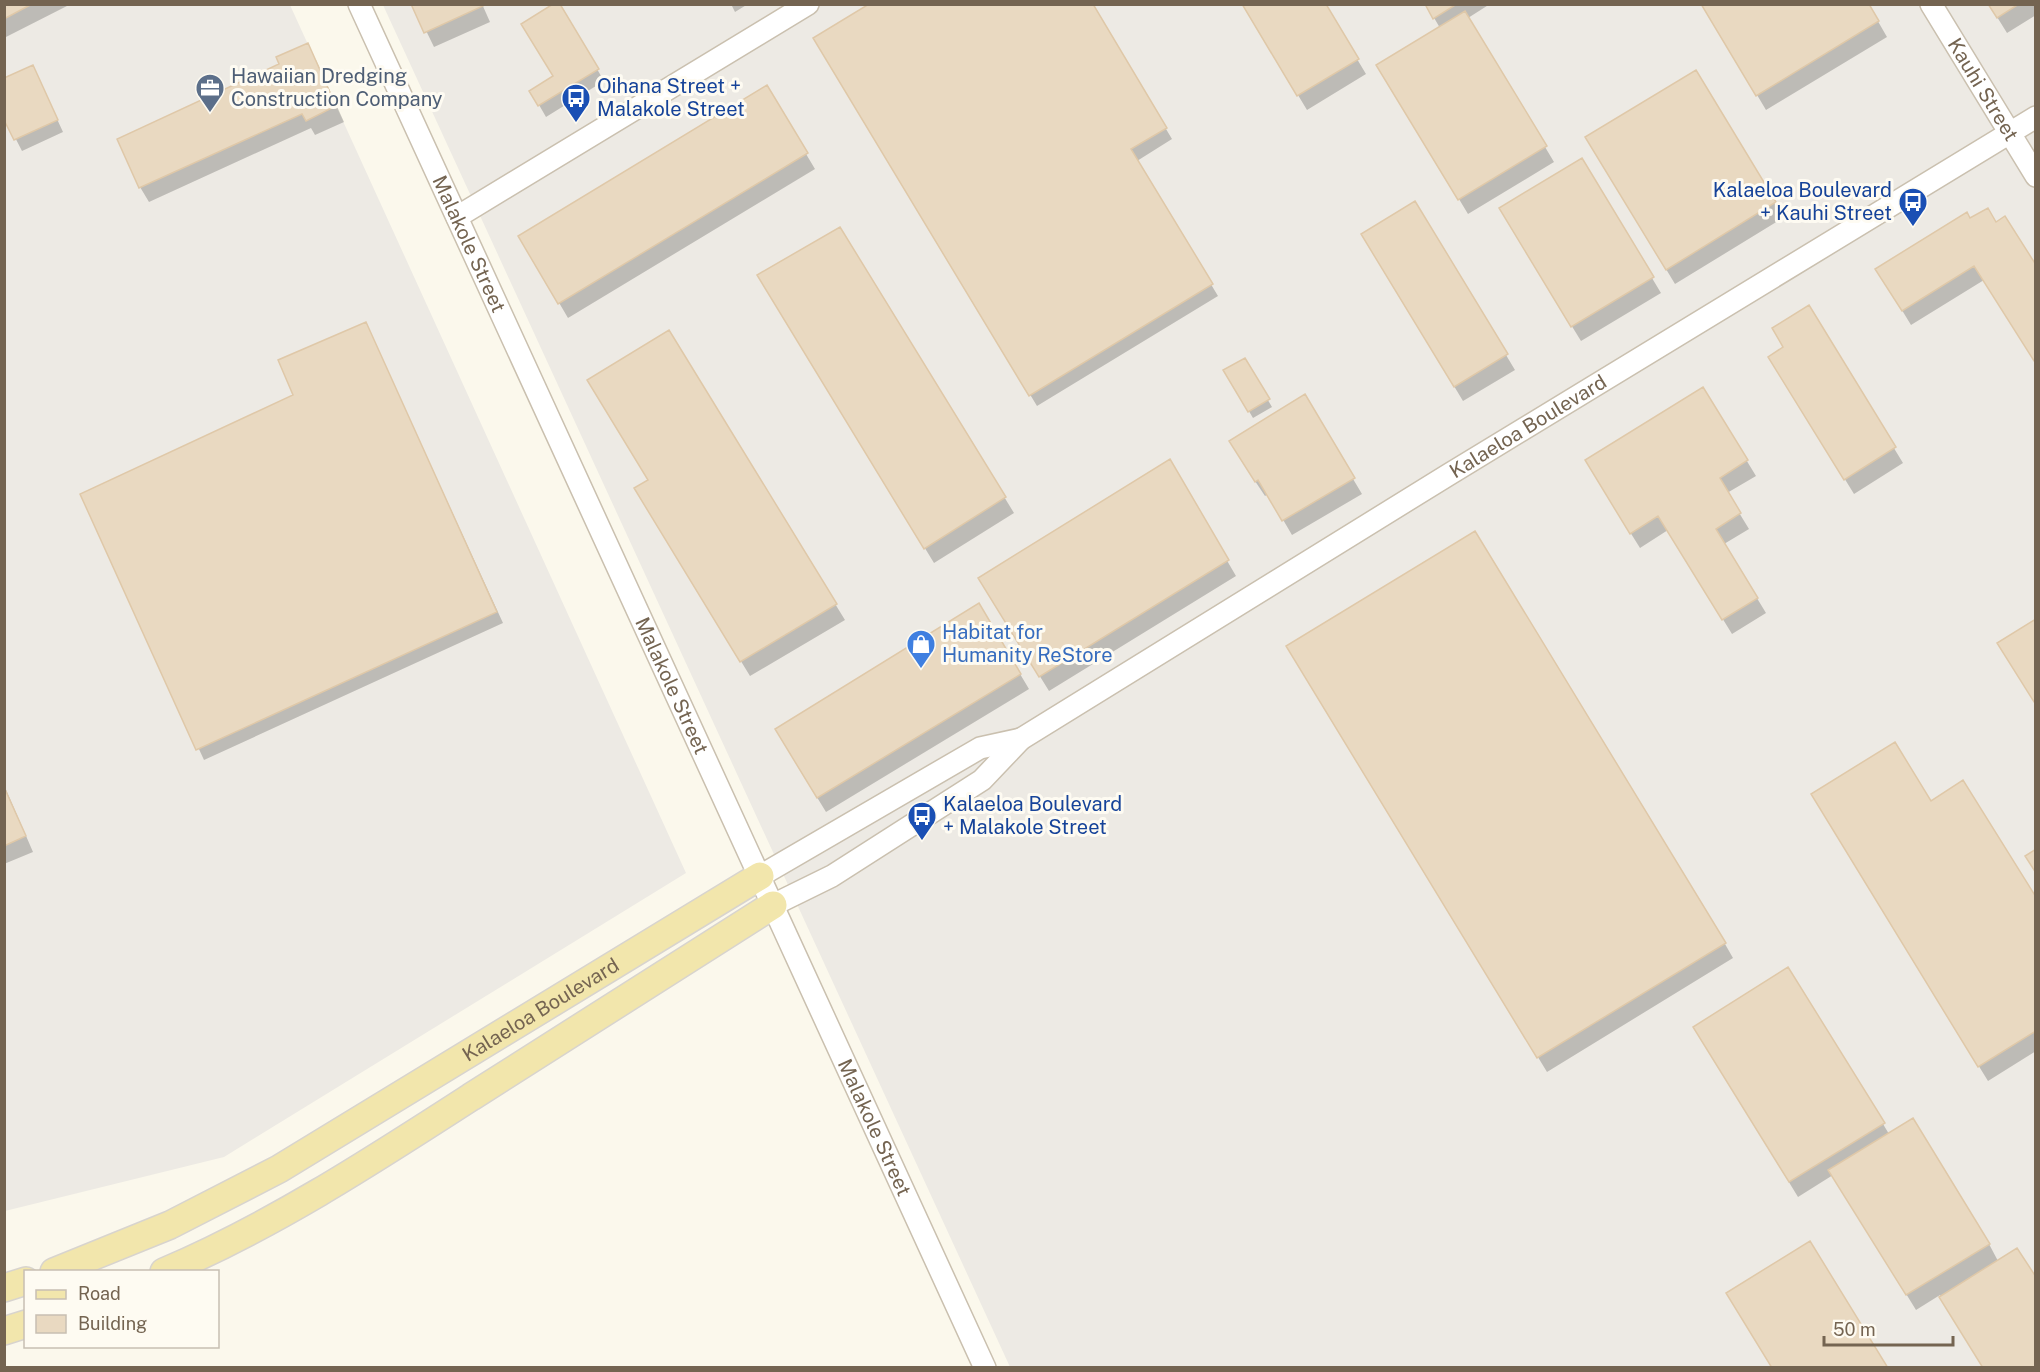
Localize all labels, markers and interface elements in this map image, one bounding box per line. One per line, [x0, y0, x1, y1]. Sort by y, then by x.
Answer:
street label: Kauhi Street [1943, 34, 2024, 145]
place label: Hawaiian Dredging Construction Company [231, 64, 443, 111]
office icon: Hawaiian Dredging Construction Company [194, 72, 226, 114]
place label: Oihana Street + Malakole Street [597, 74, 745, 121]
bus stop icon: Oihana Street + Malakole Street [560, 82, 592, 124]
street label: Malakole Street [427, 172, 511, 316]
place label: Kalaeloa Boulevard + Kauhi Street [1713, 178, 1892, 225]
bus stop icon: Kalaeloa Boulevard + Kauhi Street [1897, 186, 1929, 228]
street label: Kalaeloa Boulevard [1445, 369, 1611, 483]
street label: Malakole Street [630, 613, 714, 758]
place label: Habitat for Humanity ReStore [942, 620, 1113, 667]
shop icon: Habitat for Humanity ReStore [905, 628, 937, 670]
place label: Kalaeloa Boulevard + Malakole Street [943, 792, 1122, 839]
bus stop icon: Kalaeloa Boulevard + Malakole Street [906, 800, 938, 842]
street label: Kalaeloa Boulevard [458, 953, 623, 1067]
street label: Malakole Street [833, 1055, 916, 1200]
legend [24, 1270, 219, 1348]
text: Road [78, 1283, 121, 1304]
scale bar [1824, 1309, 1953, 1347]
text: Building [78, 1313, 147, 1334]
text: 50 m [1833, 1319, 1876, 1340]

